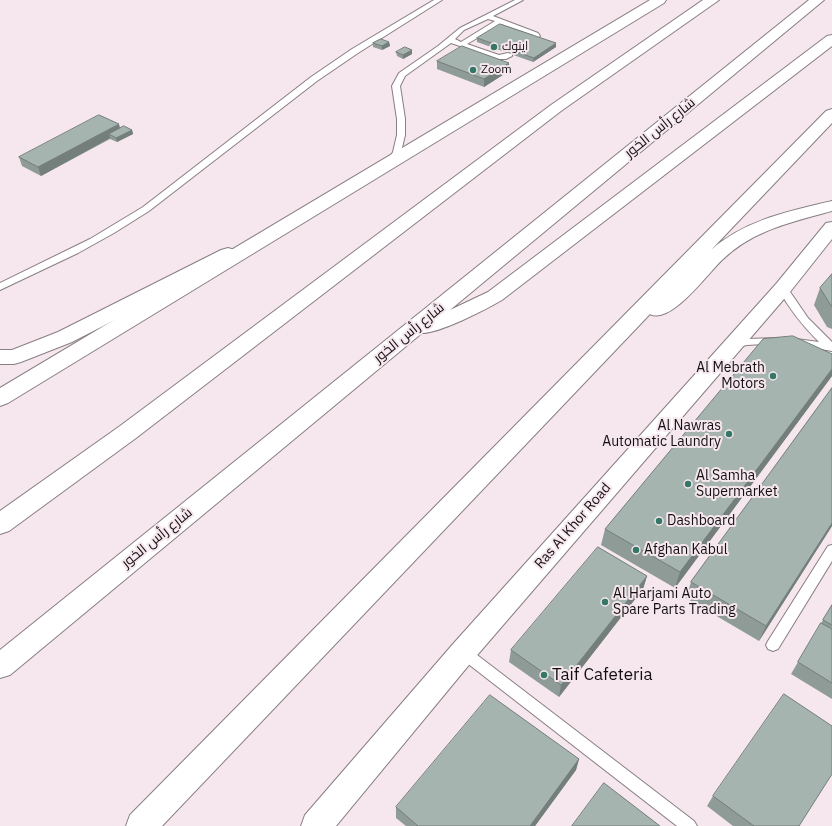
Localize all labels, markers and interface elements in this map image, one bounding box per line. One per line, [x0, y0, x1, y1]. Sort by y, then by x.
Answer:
place label: اينوك [502, 40, 528, 54]
marker: اينوك [489, 42, 499, 52]
place label: Zoom [481, 63, 512, 77]
marker: Zoom [468, 65, 478, 75]
street label: شارع رأس الخور [621, 94, 699, 162]
street label: شارع رأس الخور [370, 299, 448, 367]
place label: Al Mebrath Motors [696, 360, 765, 392]
marker: Al Mebrath Motors [768, 371, 778, 381]
place label: Al Nawras Automatic Laundry [602, 418, 721, 450]
marker: Al Nawras Automatic Laundry [724, 429, 734, 439]
place label: Al Samha Supermarket [696, 468, 778, 500]
marker: Al Samha Supermarket [683, 479, 693, 489]
street label: Ras Al Khor Road [531, 480, 615, 572]
street label: شارع رأس الخور [118, 504, 196, 572]
place label: Dashboard [667, 513, 735, 529]
marker: Dashboard [654, 516, 664, 526]
place label: Afghan Kabul [644, 542, 728, 558]
marker: Afghan Kabul [631, 545, 641, 555]
place label: Al Harjami Auto Spare Parts Trading [613, 586, 736, 618]
marker: Al Harjami Auto Spare Parts Trading [600, 597, 610, 607]
place label: Taif Cafeteria [552, 665, 653, 685]
marker: Taif Cafeteria [539, 670, 549, 680]

